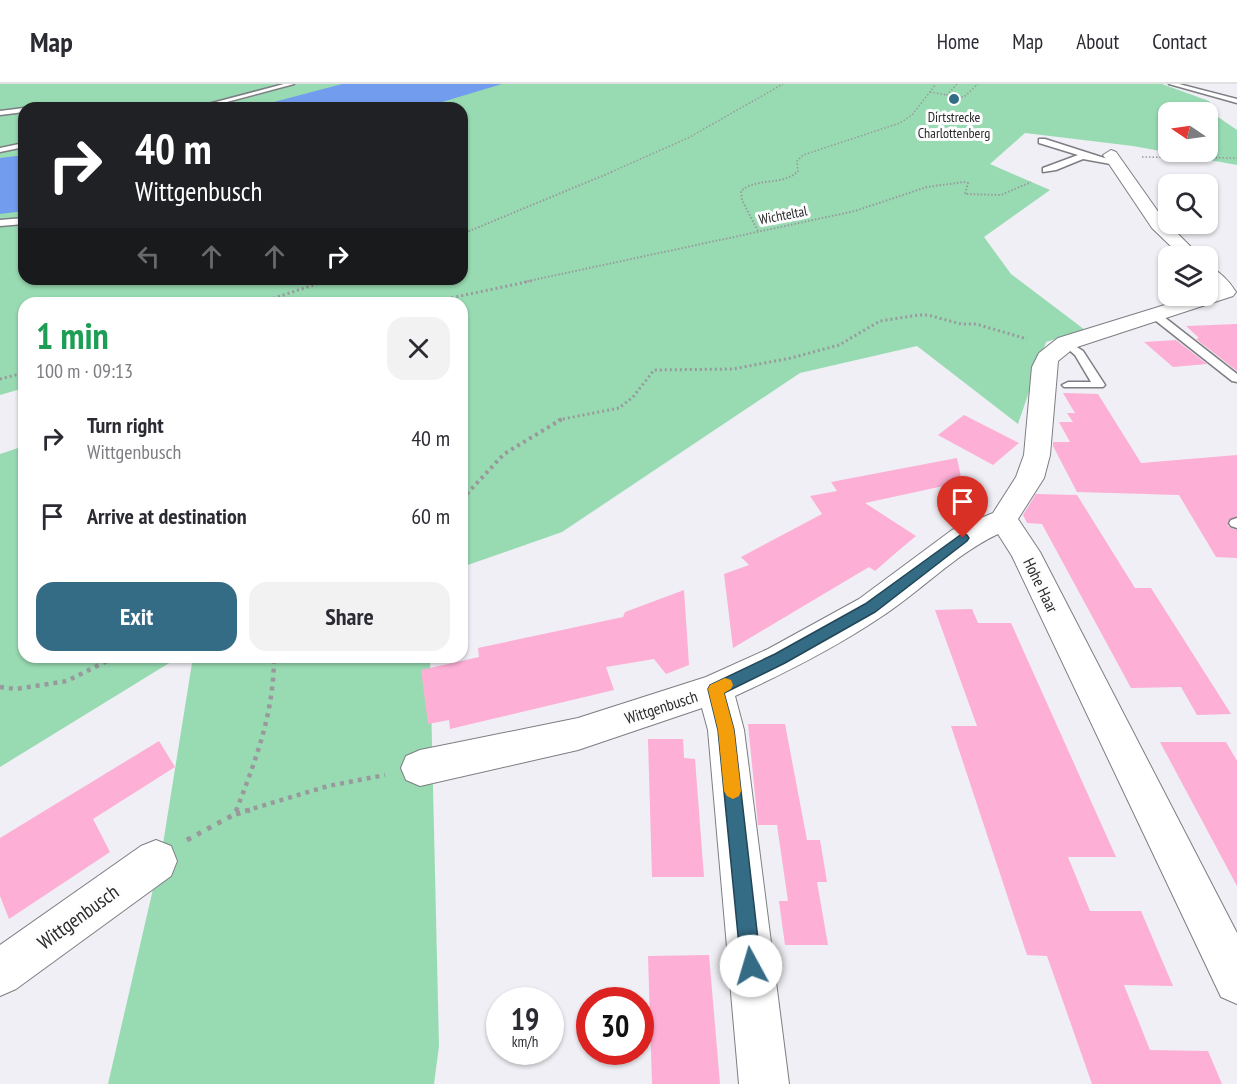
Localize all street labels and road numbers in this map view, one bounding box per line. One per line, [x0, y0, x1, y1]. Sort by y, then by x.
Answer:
street label: Wichteltal [757, 201, 810, 229]
street label: Hohe Haar [1019, 554, 1063, 616]
street label: Wittgenbusch [622, 686, 700, 728]
street label: Wittgenbusch [32, 879, 124, 955]

